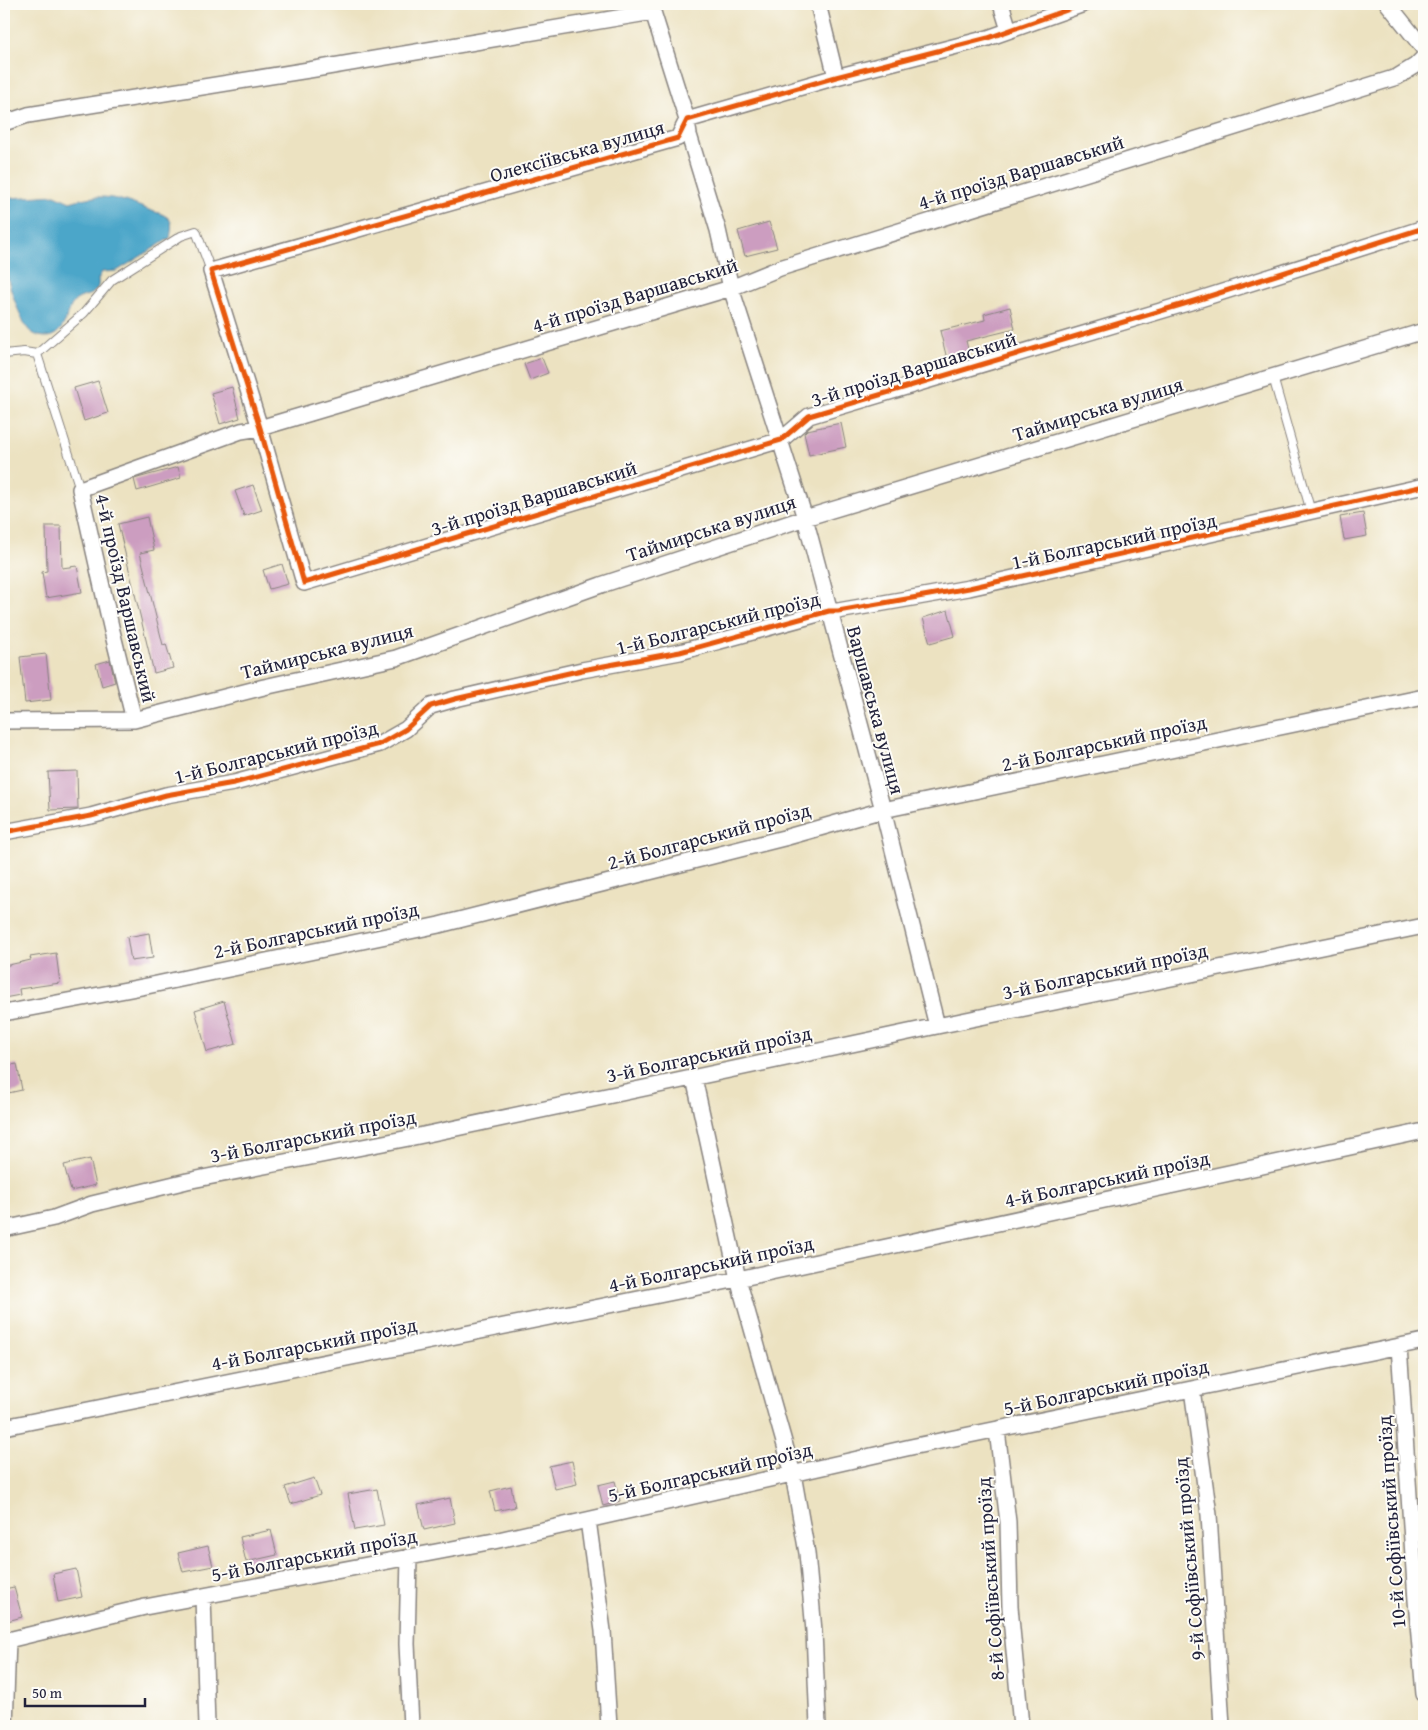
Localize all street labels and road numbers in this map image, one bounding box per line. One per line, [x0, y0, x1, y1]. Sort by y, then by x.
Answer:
street label: Олексіївська вулиця [486, 112, 668, 189]
street label: 4-й проїзд Варшавський [914, 126, 1127, 217]
street label: 4-й проїзд Варшавський [528, 249, 741, 340]
street label: 3-й проїзд Варшавський [807, 323, 1020, 414]
street label: Таймирська вулиця [1009, 369, 1187, 448]
street label: 3-й проїзд Варшавський [427, 452, 640, 543]
street label: Таймирська вулиця [622, 486, 799, 569]
street label: 4-й проїзд Варшавський [88, 490, 165, 705]
street label: 1-й Болгарський проїзд [1009, 505, 1219, 576]
street label: 1-й Болгарський проїзд [613, 583, 823, 662]
street label: Таймирська вулиця [238, 615, 416, 686]
street label: Варшавська вулиця [840, 623, 913, 797]
street label: 2-й Болгарський проїзд [999, 707, 1209, 778]
street label: 1-й Болгарський проїзд [171, 712, 381, 791]
street label: 2-й Болгарський проїзд [604, 794, 814, 877]
street label: 2-й Болгарський проїзд [211, 894, 421, 965]
street label: 3-й Болгарський проїзд [1000, 935, 1210, 1006]
street label: 3-й Болгарський проїзд [604, 1018, 814, 1089]
street label: 3-й Болгарський проїзд [208, 1101, 418, 1170]
street label: 4-й Болгарський проїзд [1002, 1143, 1212, 1214]
street label: 4-й Болгарський проїзд [606, 1228, 816, 1299]
street label: 4-й Болгарський проїзд [209, 1309, 419, 1378]
street label: 5-й Болгарський проїзд [1001, 1351, 1211, 1422]
street label: 10-й Софіївський проїзд [1369, 1415, 1412, 1629]
street label: 5-й Болгарський проїзд [605, 1434, 815, 1509]
street label: 9-й Софіївський проїзд [1165, 1456, 1212, 1662]
street label: 8-й Софіївський проїзд [968, 1476, 1011, 1682]
street label: 5-й Болгарський проїзд [209, 1520, 419, 1589]

